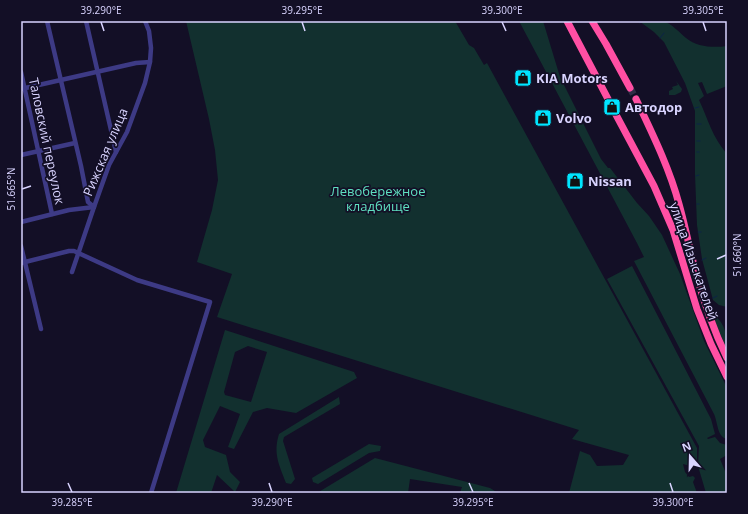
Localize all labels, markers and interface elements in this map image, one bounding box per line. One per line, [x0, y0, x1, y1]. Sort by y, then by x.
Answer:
text: 39.290°E [80, 3, 122, 17]
text: 39.295°E [281, 3, 323, 17]
text: 39.300°E [481, 3, 523, 17]
text: 39.305°E [682, 3, 724, 17]
shop icon: KIA Motors [513, 68, 533, 88]
place label: KIA Motors [536, 69, 608, 87]
street label: Таловский переулок [25, 76, 69, 206]
shop icon: Автодор [602, 97, 622, 117]
place label: Автодор [625, 98, 682, 116]
street label: Рижская улица [78, 105, 132, 199]
shop icon: Volvo [533, 108, 553, 128]
place label: Volvo [556, 109, 592, 127]
text: 51.665°N [4, 167, 18, 211]
shop icon: Nissan [565, 171, 585, 191]
place label: Nissan [588, 172, 632, 190]
park label: Левобережное кладбище [331, 182, 425, 215]
street label: улица Изыскателей [665, 200, 723, 322]
text: 51.660°N [730, 233, 744, 277]
north arrow [670, 436, 710, 476]
text: N [680, 438, 693, 455]
text: 39.285°E [51, 495, 93, 509]
text: 39.290°E [251, 495, 293, 509]
text: 39.295°E [452, 495, 494, 509]
text: 39.300°E [652, 495, 694, 509]

